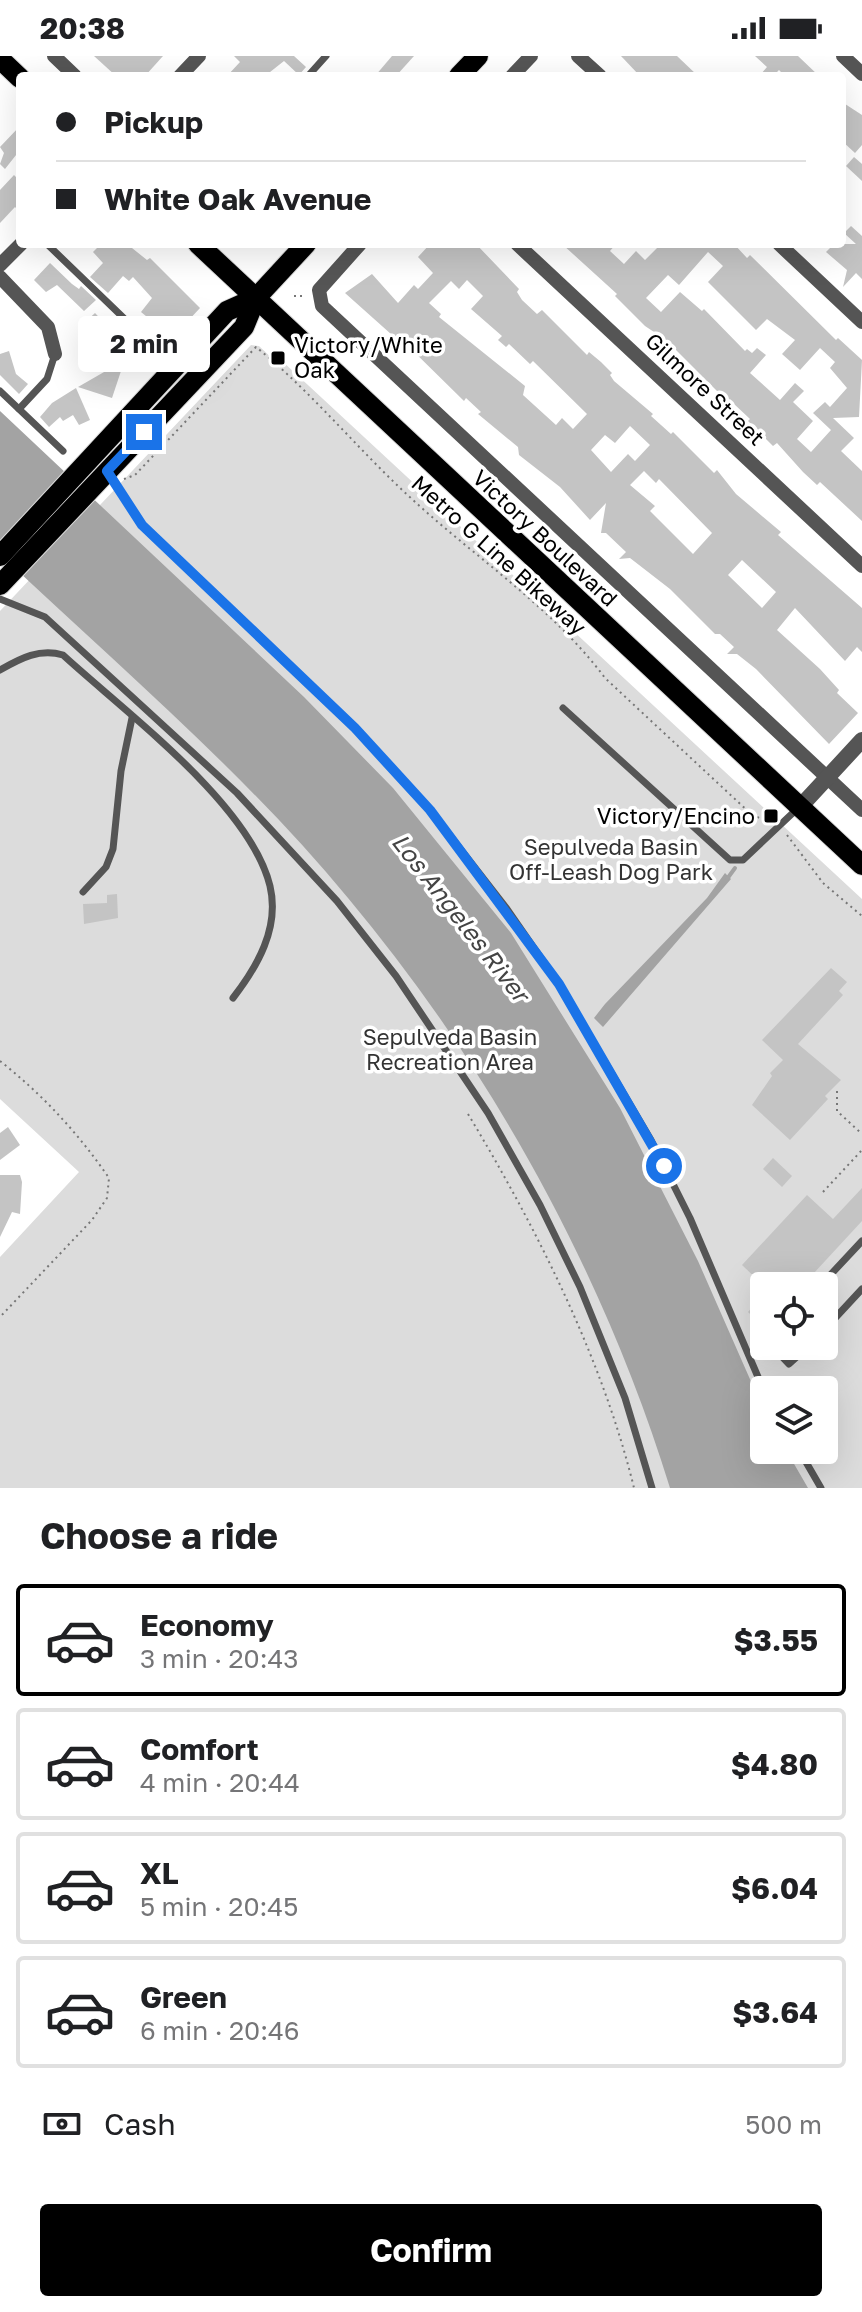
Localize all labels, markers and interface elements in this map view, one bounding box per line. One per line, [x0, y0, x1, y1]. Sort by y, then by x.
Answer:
text: 20:38 [40, 10, 125, 46]
text: Pickup [104, 104, 203, 140]
text: White Oak Avenue [104, 181, 371, 217]
callout: 2 min [78, 316, 210, 372]
street label: Gilmore Street [640, 327, 770, 451]
text: 2 min [110, 328, 178, 359]
place label: Victory/White Oak [294, 331, 443, 383]
marker: Victory/White Oak [269, 349, 287, 367]
route end [126, 414, 162, 450]
street label: Victory Boulevard [467, 464, 623, 612]
street label: Metro G Line Bikeway [406, 469, 592, 640]
place label: Victory/Encino [597, 802, 755, 829]
marker: Victory/Encino [762, 807, 780, 825]
water label: Los Angeles River [386, 827, 538, 1010]
park label: Sepulveda Basin Off-Leash Dog Park [509, 833, 713, 885]
park label: Sepulveda Basin Recreation Area [363, 1023, 537, 1075]
route start [646, 1148, 682, 1184]
map controls [750, 1272, 838, 1464]
button: locate [750, 1272, 838, 1360]
button: layers [750, 1376, 838, 1464]
text: Choose a ride [40, 1514, 278, 1557]
icon: car [44, 1604, 116, 1676]
text: Economy [140, 1607, 274, 1643]
text: $3.55 [733, 1622, 818, 1658]
text: 3 min · 20:43 [140, 1643, 299, 1674]
icon: car [44, 1728, 116, 1800]
text: Comfort [140, 1731, 259, 1767]
text: $4.80 [731, 1746, 818, 1782]
text: 4 min · 20:44 [140, 1767, 300, 1798]
icon: car [44, 1852, 116, 1924]
text: XL [140, 1855, 179, 1891]
text: $6.04 [731, 1870, 818, 1906]
text: 5 min · 20:45 [140, 1891, 298, 1922]
icon: car [44, 1976, 116, 2048]
text: Green [140, 1979, 227, 2015]
text: $3.64 [732, 1994, 818, 2030]
text: 6 min · 20:46 [140, 2015, 300, 2046]
icon: cash [40, 2102, 84, 2146]
text: Cash [104, 2106, 176, 2142]
text: 500 m [745, 2109, 822, 2140]
button: Confirm [40, 2204, 822, 2296]

